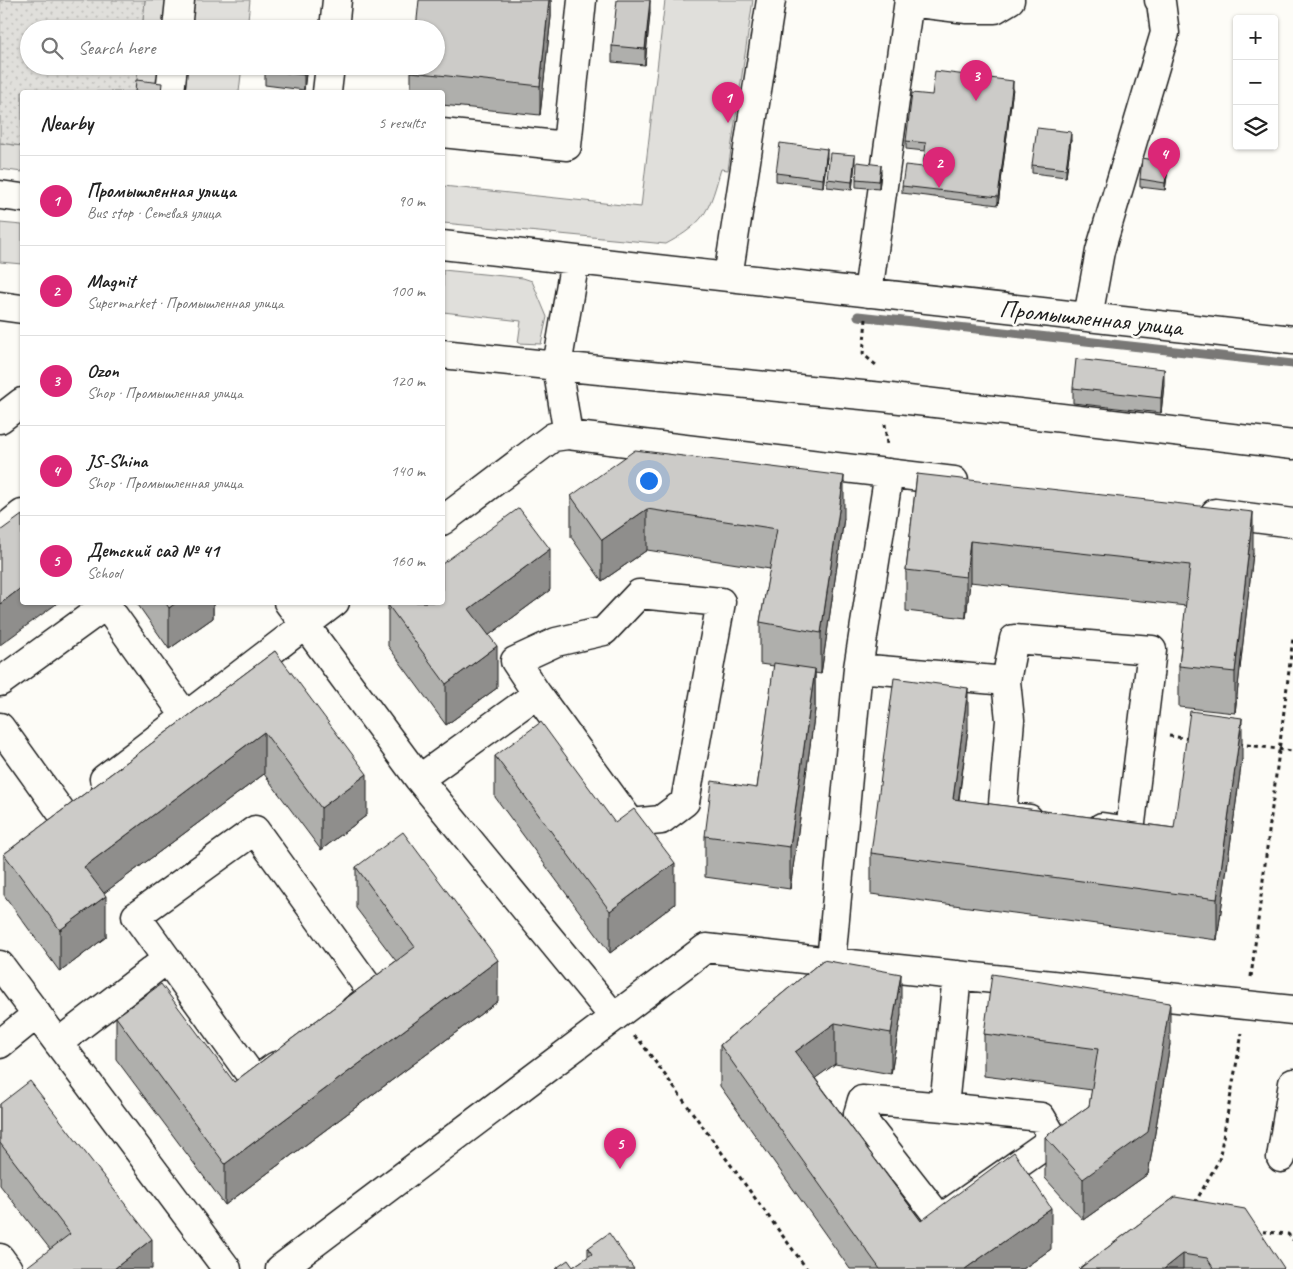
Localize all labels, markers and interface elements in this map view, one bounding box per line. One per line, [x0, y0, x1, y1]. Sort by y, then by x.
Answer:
map controls [1233, 15, 1278, 150]
button: + [1233, 15, 1278, 60]
search box [20, 20, 445, 75]
icon: search [38, 34, 66, 62]
text: Search here [78, 36, 155, 60]
pin: 3 [960, 60, 992, 101]
button: − [1233, 60, 1278, 105]
pin: 1 [712, 82, 744, 123]
button: layers [1233, 105, 1278, 150]
text: Nearby [40, 110, 93, 136]
text: 5 results [378, 113, 425, 133]
pin: 4 [1148, 138, 1180, 179]
pin: 2 [923, 147, 955, 188]
text: Промышленная улица [87, 179, 236, 203]
text: 1 [52, 191, 60, 211]
text: 90 m [398, 191, 425, 211]
text: Bus stop · Сетевая улица [87, 203, 221, 223]
text: Magnit [87, 269, 135, 293]
text: 2 [52, 281, 60, 301]
text: 100 m [391, 281, 425, 301]
street label: Промышленная улица [998, 292, 1187, 344]
text: Supermarket · Промышленная улица [87, 293, 283, 313]
text: Ozon [87, 359, 119, 383]
text: 3 [52, 371, 60, 391]
text: 120 m [391, 371, 425, 391]
text: Shop · Промышленная улица [87, 383, 243, 403]
text: JS-Shina [87, 449, 147, 473]
text: 4 [52, 461, 60, 481]
text: 140 m [391, 461, 425, 481]
your location [636, 468, 662, 494]
text: Shop · Промышленная улица [87, 473, 243, 493]
text: Детский сад № 41 [87, 539, 219, 563]
text: 5 [53, 551, 59, 571]
text: 160 m [391, 551, 425, 571]
text: School [87, 563, 121, 583]
pin: 5 [604, 1128, 636, 1169]

